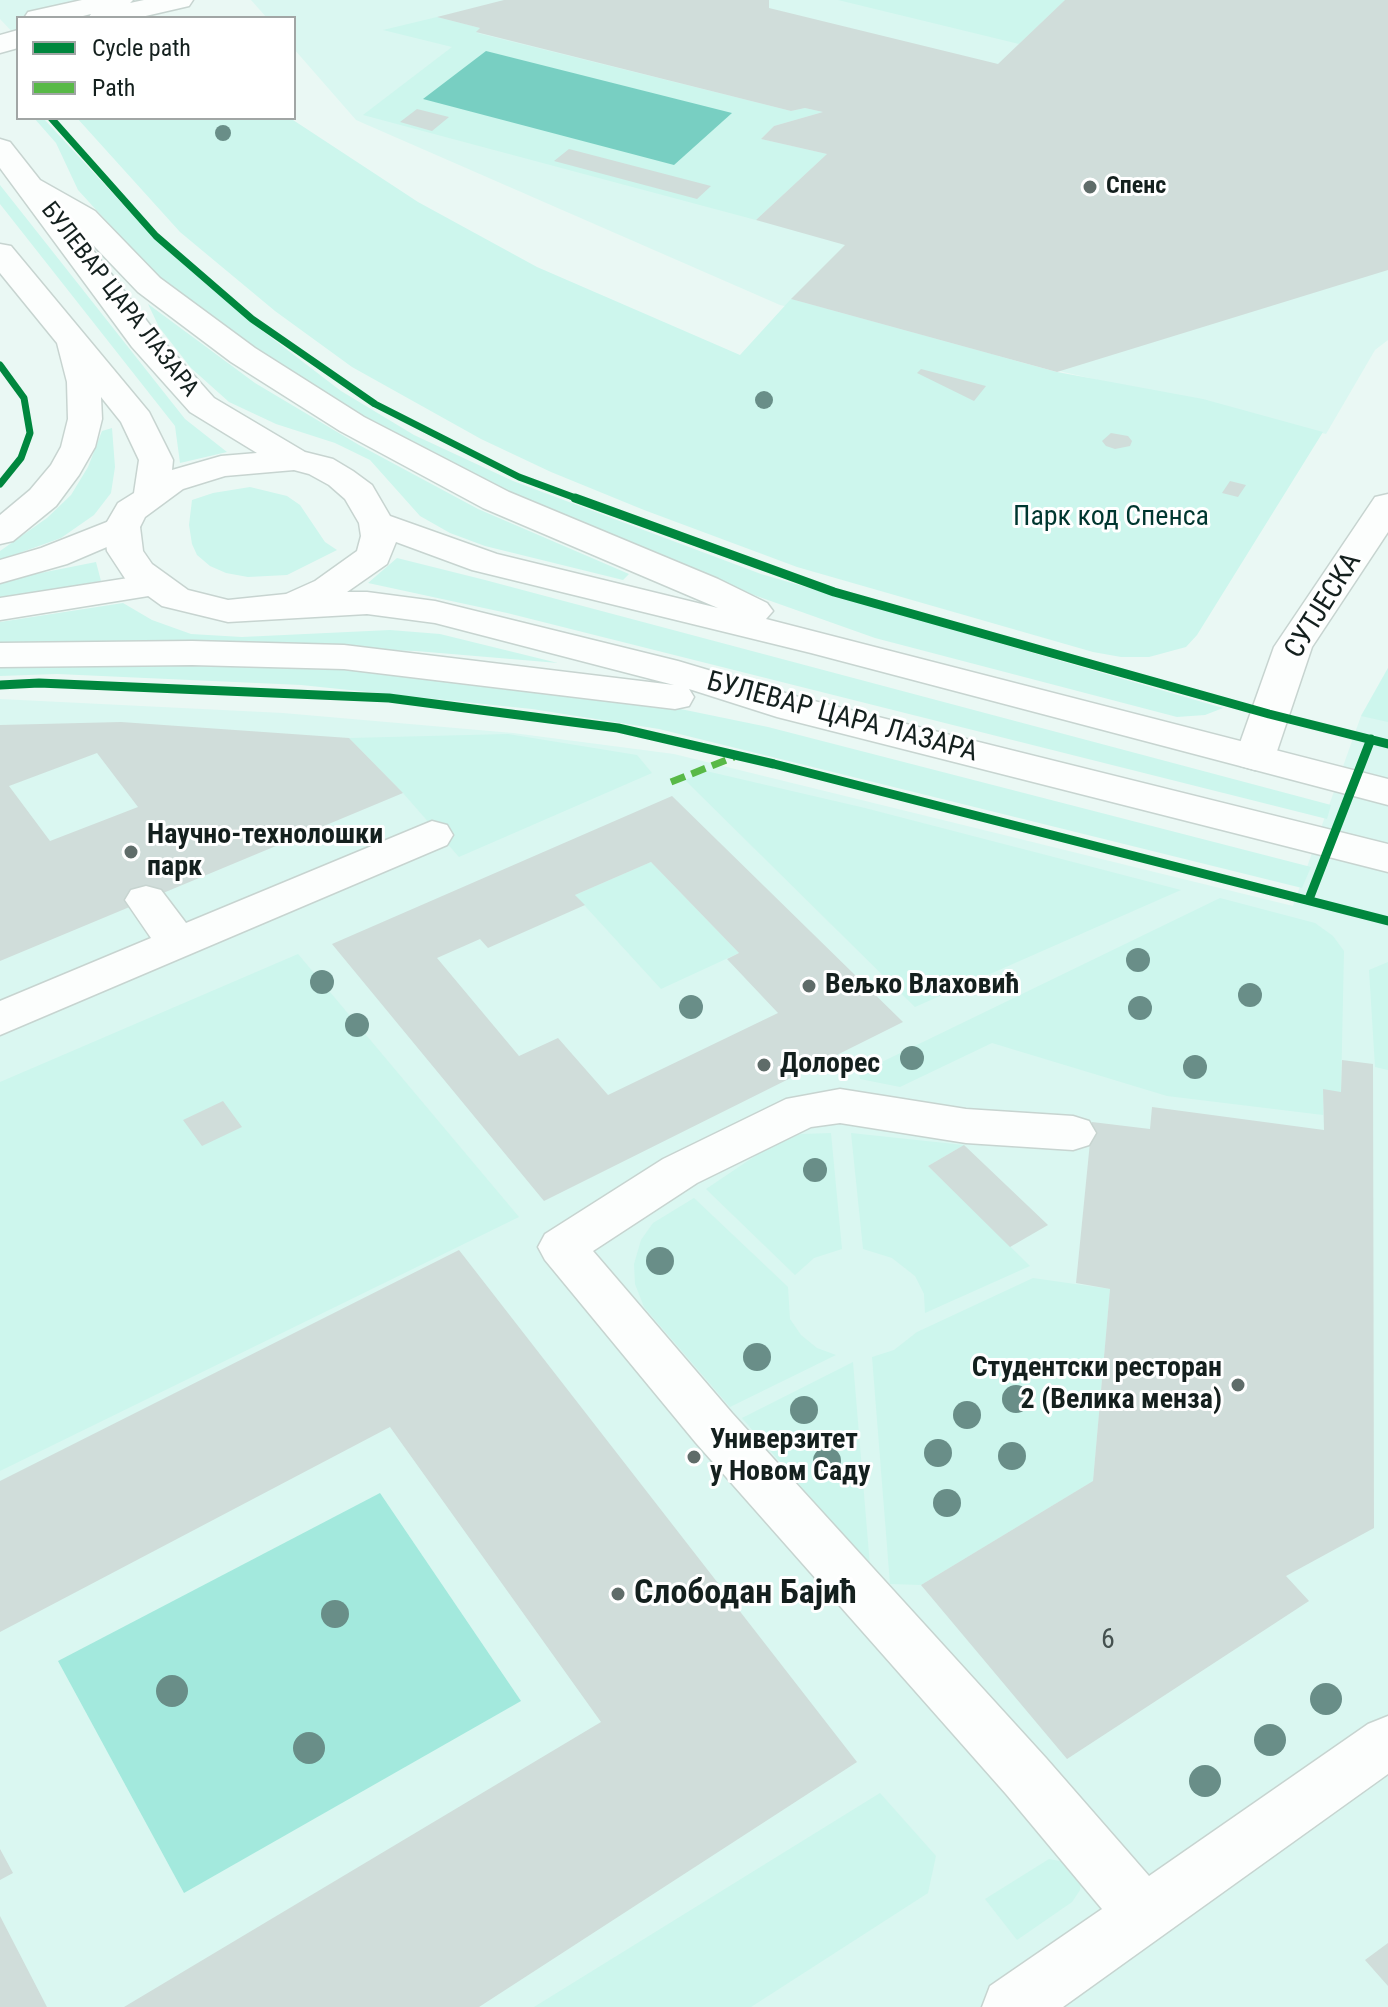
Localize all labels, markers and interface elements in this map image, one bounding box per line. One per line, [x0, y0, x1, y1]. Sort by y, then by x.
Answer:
legend [16, 16, 296, 120]
text: Cycle path [92, 34, 191, 62]
text: Path [92, 74, 135, 102]
place label: Спенс [1106, 173, 1166, 201]
marker: Спенс [1081, 178, 1099, 196]
street label: БУЛЕВАР ЦАРА ЛАЗАРА [34, 197, 204, 403]
park label: Парк код Спенса [1013, 501, 1209, 535]
street label: СУТЈЕСКА [1279, 547, 1369, 665]
street label: БУЛЕВАР ЦАРА ЛАЗАРА [703, 666, 981, 770]
place label: Научно-технолошки парк [147, 819, 383, 885]
marker: Научно-технолошки парк [122, 843, 140, 861]
place label: Вељко Влаховић [825, 969, 1019, 1003]
marker: Вељко Влаховић [800, 977, 818, 995]
place label: Долорес [780, 1048, 880, 1082]
marker: Долорес [755, 1056, 773, 1074]
place label: Студентски ресторан 2 (Велика менза) [972, 1352, 1222, 1418]
marker: Студентски ресторан 2 (Велика менза) [1229, 1376, 1247, 1394]
place label: Универзитет у Новом Саду [710, 1424, 870, 1490]
marker: Универзитет у Новом Саду [685, 1448, 703, 1466]
place label: Слободан Бајић [634, 1574, 857, 1614]
marker: Слободан Бајић [609, 1585, 627, 1603]
house number: 6 [1101, 1624, 1115, 1658]

